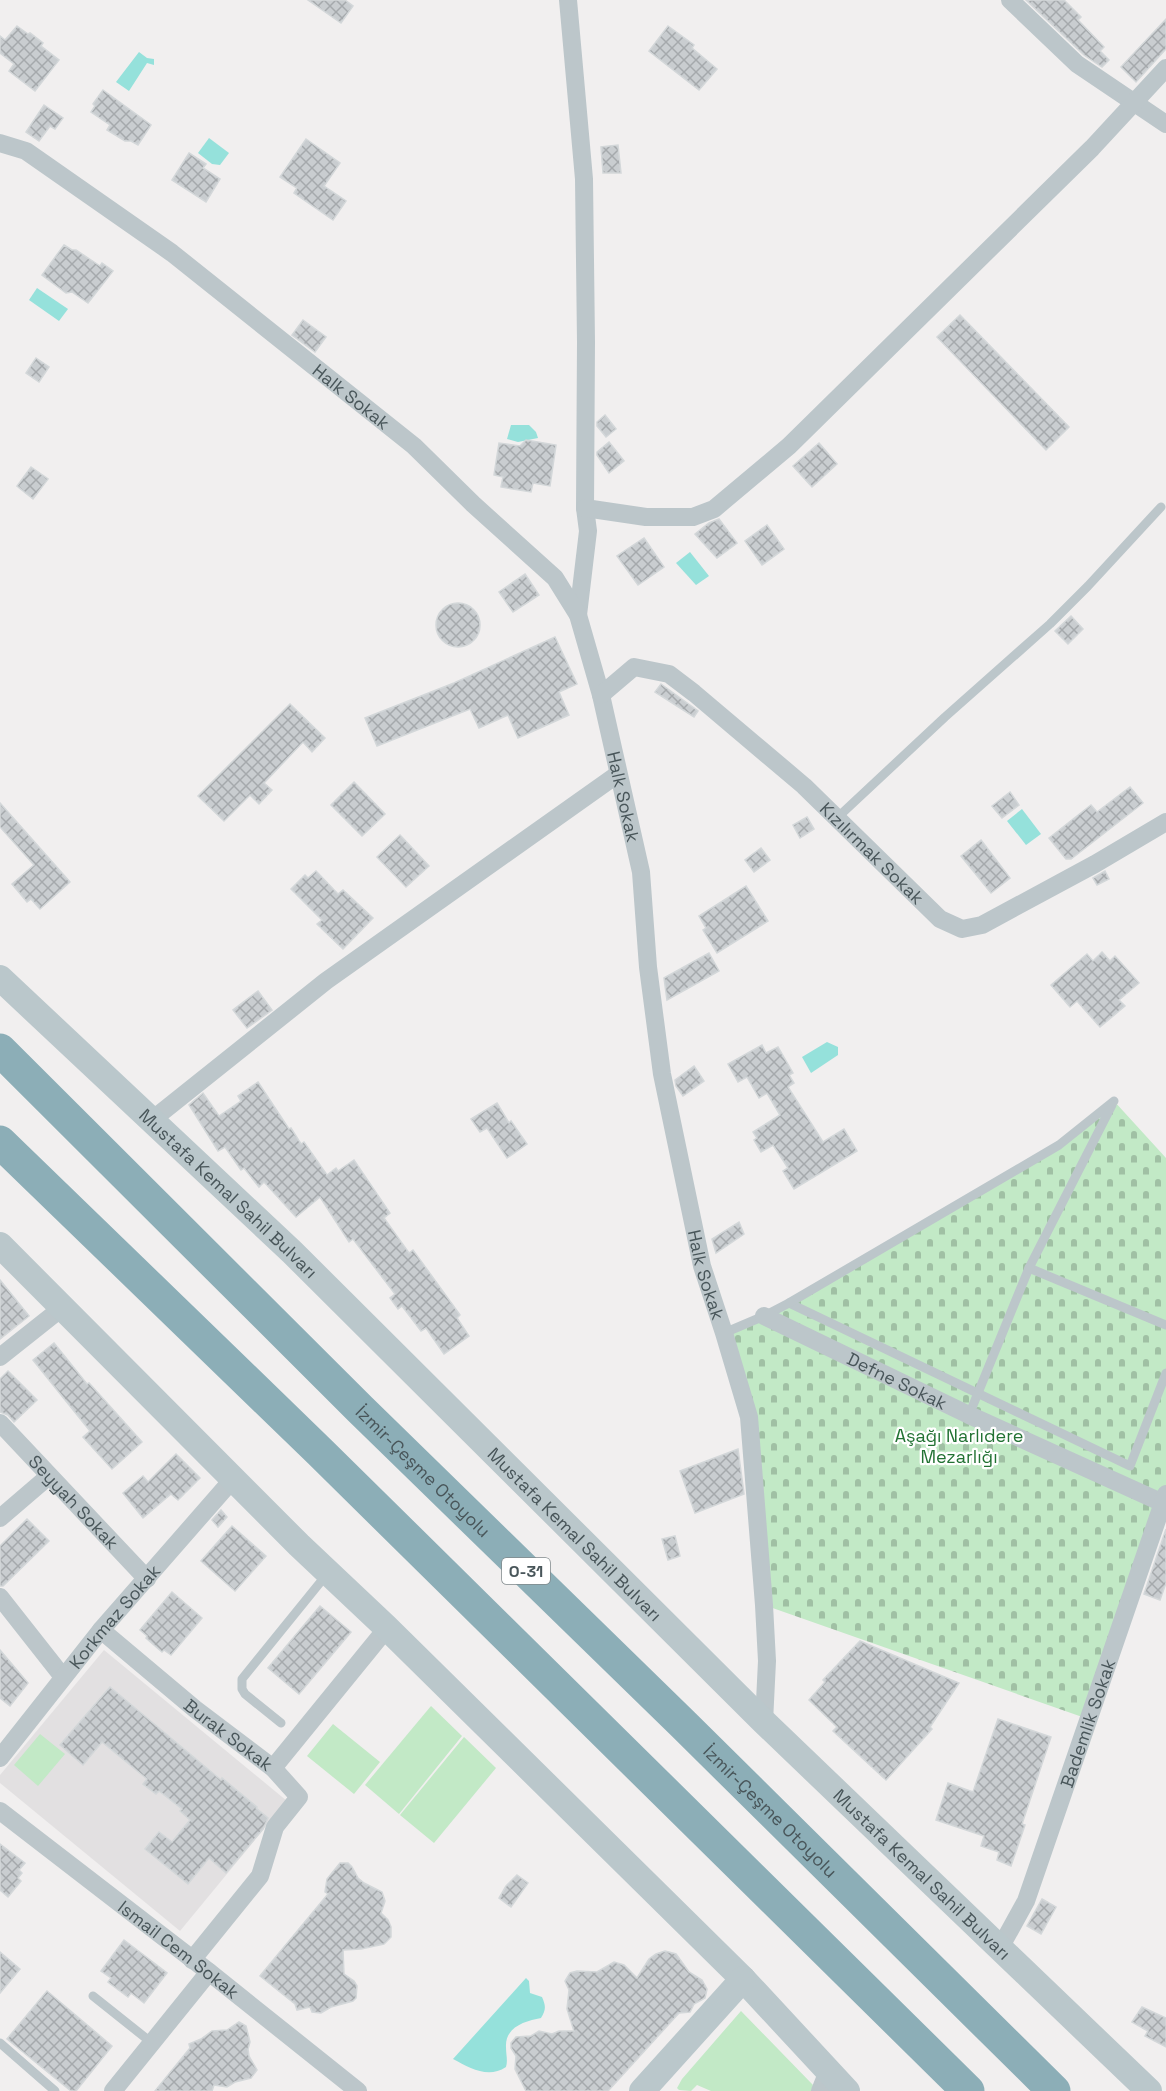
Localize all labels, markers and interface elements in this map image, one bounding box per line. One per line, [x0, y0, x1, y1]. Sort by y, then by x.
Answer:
street label: Halk Sokak [308, 358, 395, 434]
street label: Halk Sokak [603, 749, 645, 845]
street label: Kızılırmak Sokak [815, 797, 929, 909]
street label: Mustafa Kemal Sahil Bulvarı [135, 1103, 323, 1283]
street label: Halk Sokak [683, 1228, 730, 1323]
street label: Defne Sokak [844, 1346, 951, 1414]
street label: İzmir-Çeşme Otoyolu [351, 1400, 496, 1542]
park label: Aşağı Narlıdere Mezarlığı [895, 1424, 1023, 1468]
street label: Mustafa Kemal Sahil Bulvarı [483, 1442, 667, 1626]
street label: Seyyah Sokak [24, 1450, 124, 1554]
road number: O-31 [502, 1558, 550, 1584]
street label: Korkmaz Sokak [64, 1559, 165, 1673]
street label: Bademlik Sokak [1054, 1655, 1120, 1790]
street label: Burak Sokak [179, 1693, 278, 1776]
street label: İzmir-Çeşme Otoyolu [699, 1739, 843, 1882]
street label: Mustafa Kemal Sahil Bulvarı [829, 1784, 1016, 1964]
street label: Ismail Cem Sokak [114, 1895, 244, 2004]

